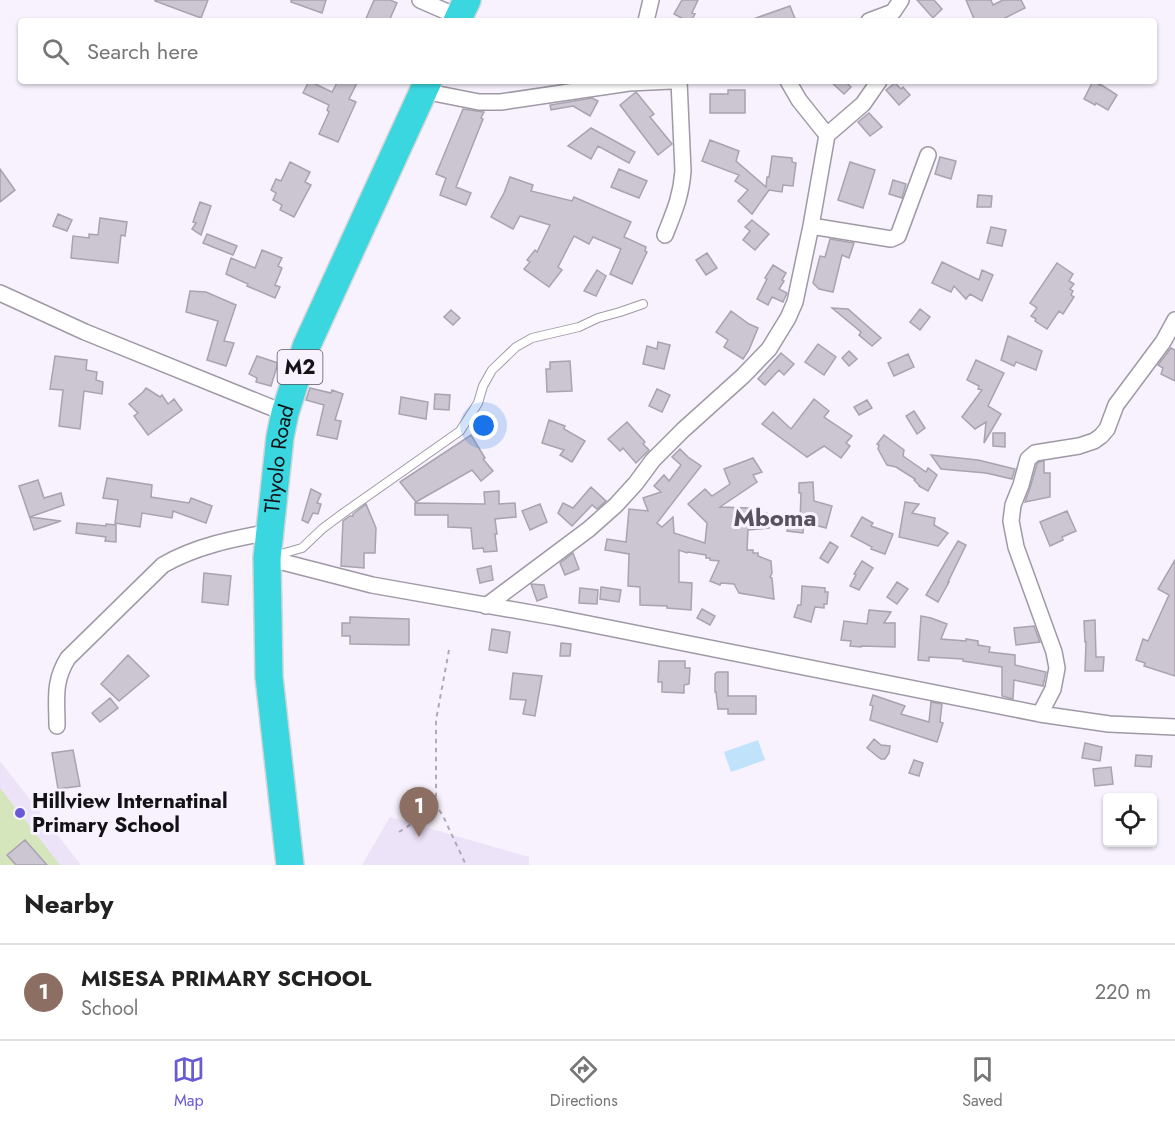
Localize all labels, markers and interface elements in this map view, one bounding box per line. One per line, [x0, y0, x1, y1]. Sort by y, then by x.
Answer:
search box [18, 18, 1157, 84]
icon: search [39, 35, 72, 68]
text: Search here [87, 35, 198, 67]
road number: M2 [278, 350, 322, 384]
street label: Thyolo Road [257, 401, 302, 515]
your location [469, 411, 498, 440]
district label: Mboma [734, 500, 816, 535]
place label: Hillview Internatinal Primary School [32, 786, 228, 840]
pin: 1 [400, 788, 438, 837]
map controls [1103, 793, 1157, 847]
button: locate [1103, 793, 1157, 847]
marker: Hillview Internatinal Primary School [13, 806, 27, 820]
text: Nearby [24, 885, 113, 923]
text: MISESA PRIMARY SCHOOL [81, 962, 372, 994]
text: 1 [38, 978, 49, 1007]
text: 220 m [1095, 978, 1151, 1007]
text: School [81, 994, 138, 1023]
tab: Map [172, 1053, 205, 1112]
tab: Directions [550, 1053, 618, 1112]
tab: Saved [962, 1053, 1003, 1112]

